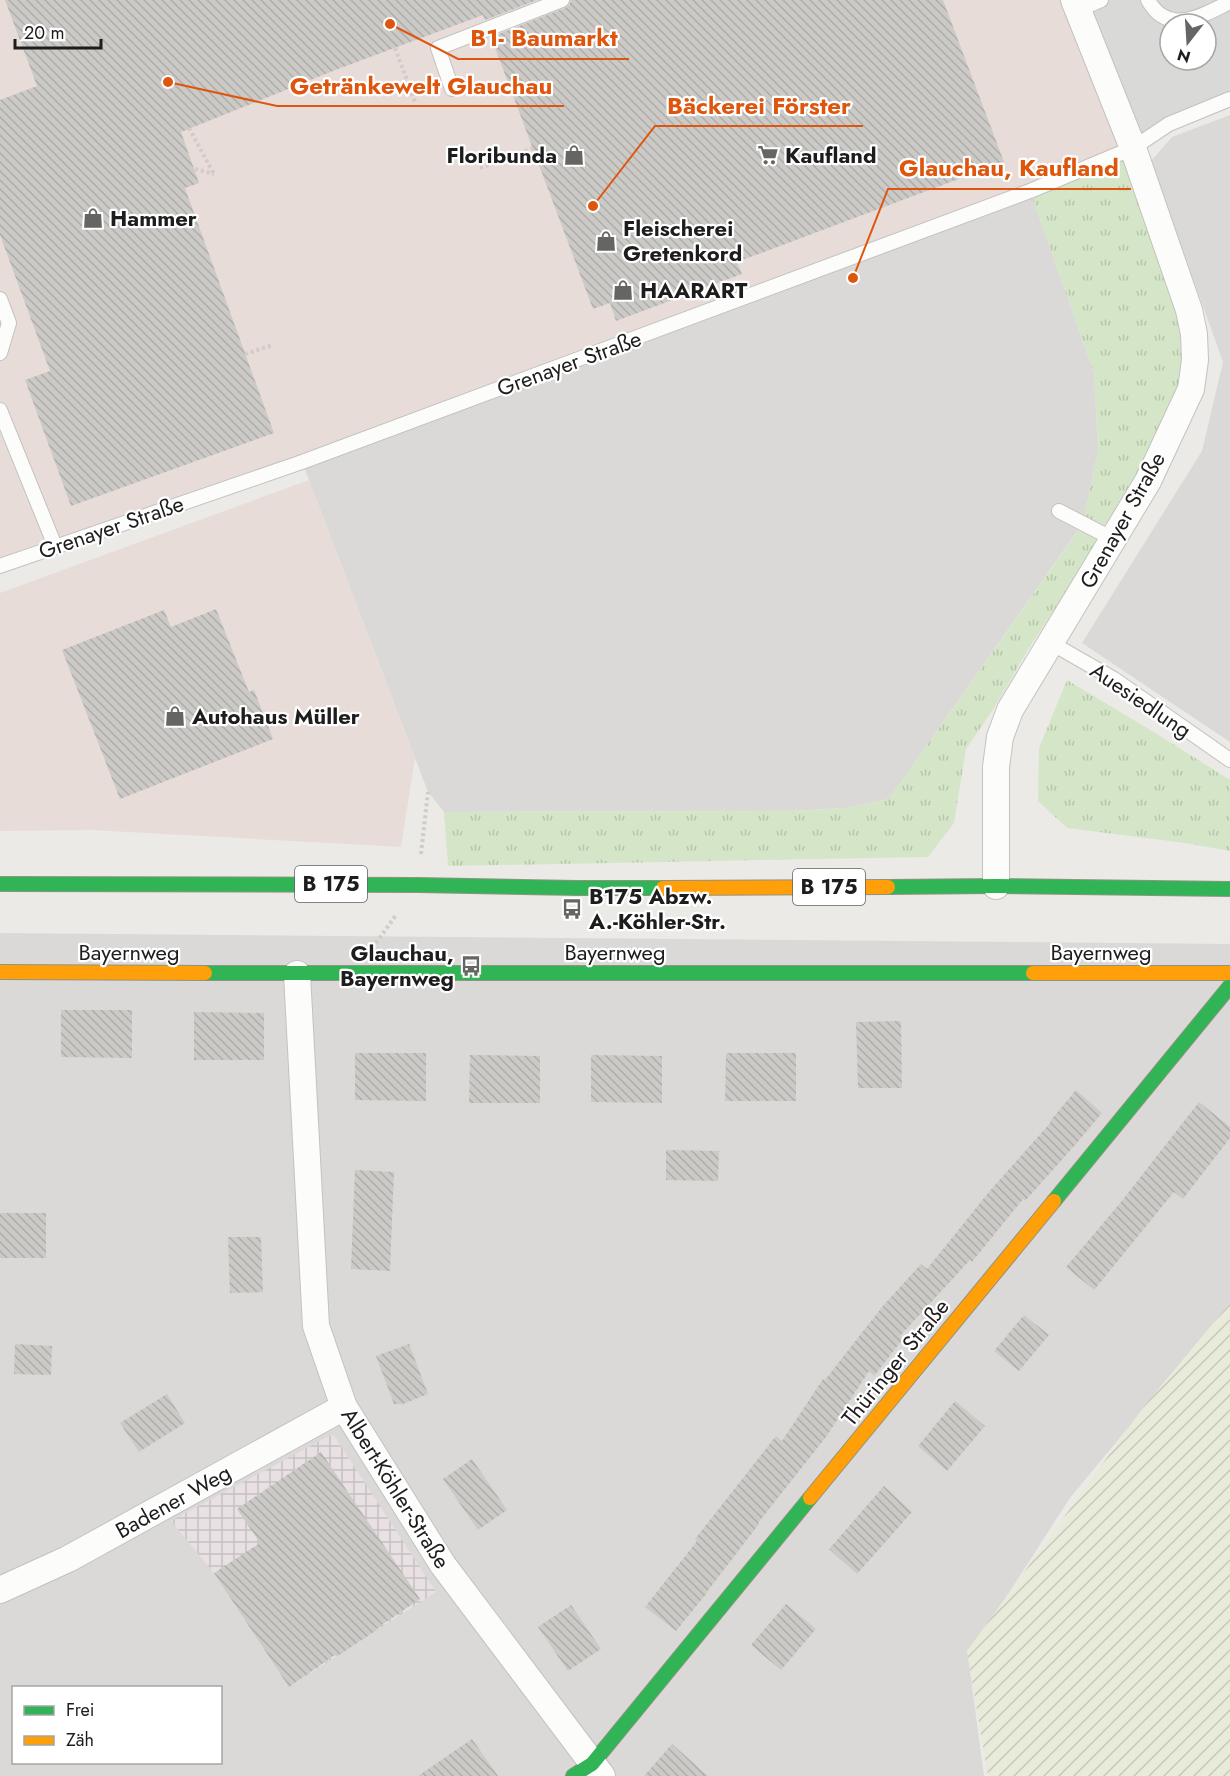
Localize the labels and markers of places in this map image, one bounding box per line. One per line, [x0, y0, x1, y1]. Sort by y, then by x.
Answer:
callout: B1- Baumarkt [458, 17, 629, 59]
callout: Getränkewelt Glauchau [277, 64, 564, 106]
callout: Bäckerei Förster [655, 84, 863, 126]
place label: Floribunda [446, 139, 557, 171]
place label: Kaufland [785, 139, 876, 171]
shop icon: Floribunda [562, 143, 586, 167]
supermarket icon: Kaufland [756, 143, 780, 167]
callout: Glauchau, Kaufland [888, 147, 1131, 189]
place label: Hammer [110, 202, 197, 234]
shop icon: Hammer [81, 206, 105, 230]
place label: Fleischerei Gretenkord [623, 212, 742, 269]
shop icon: Fleischerei Gretenkord [594, 229, 618, 253]
place label: HAARART [640, 274, 748, 306]
shop icon: HAARART [611, 278, 635, 302]
place label: Autohaus Müller [191, 700, 360, 732]
shop icon: Autohaus Müller [163, 704, 187, 728]
place label: B175 Abzw. A.-Köhler-Str. [588, 880, 726, 937]
bus stop icon: B175 Abzw. A.-Köhler-Str. [560, 897, 584, 921]
place label: Glauchau, Bayernweg [340, 937, 454, 994]
bus stop icon: Glauchau, Bayernweg [459, 954, 483, 978]

